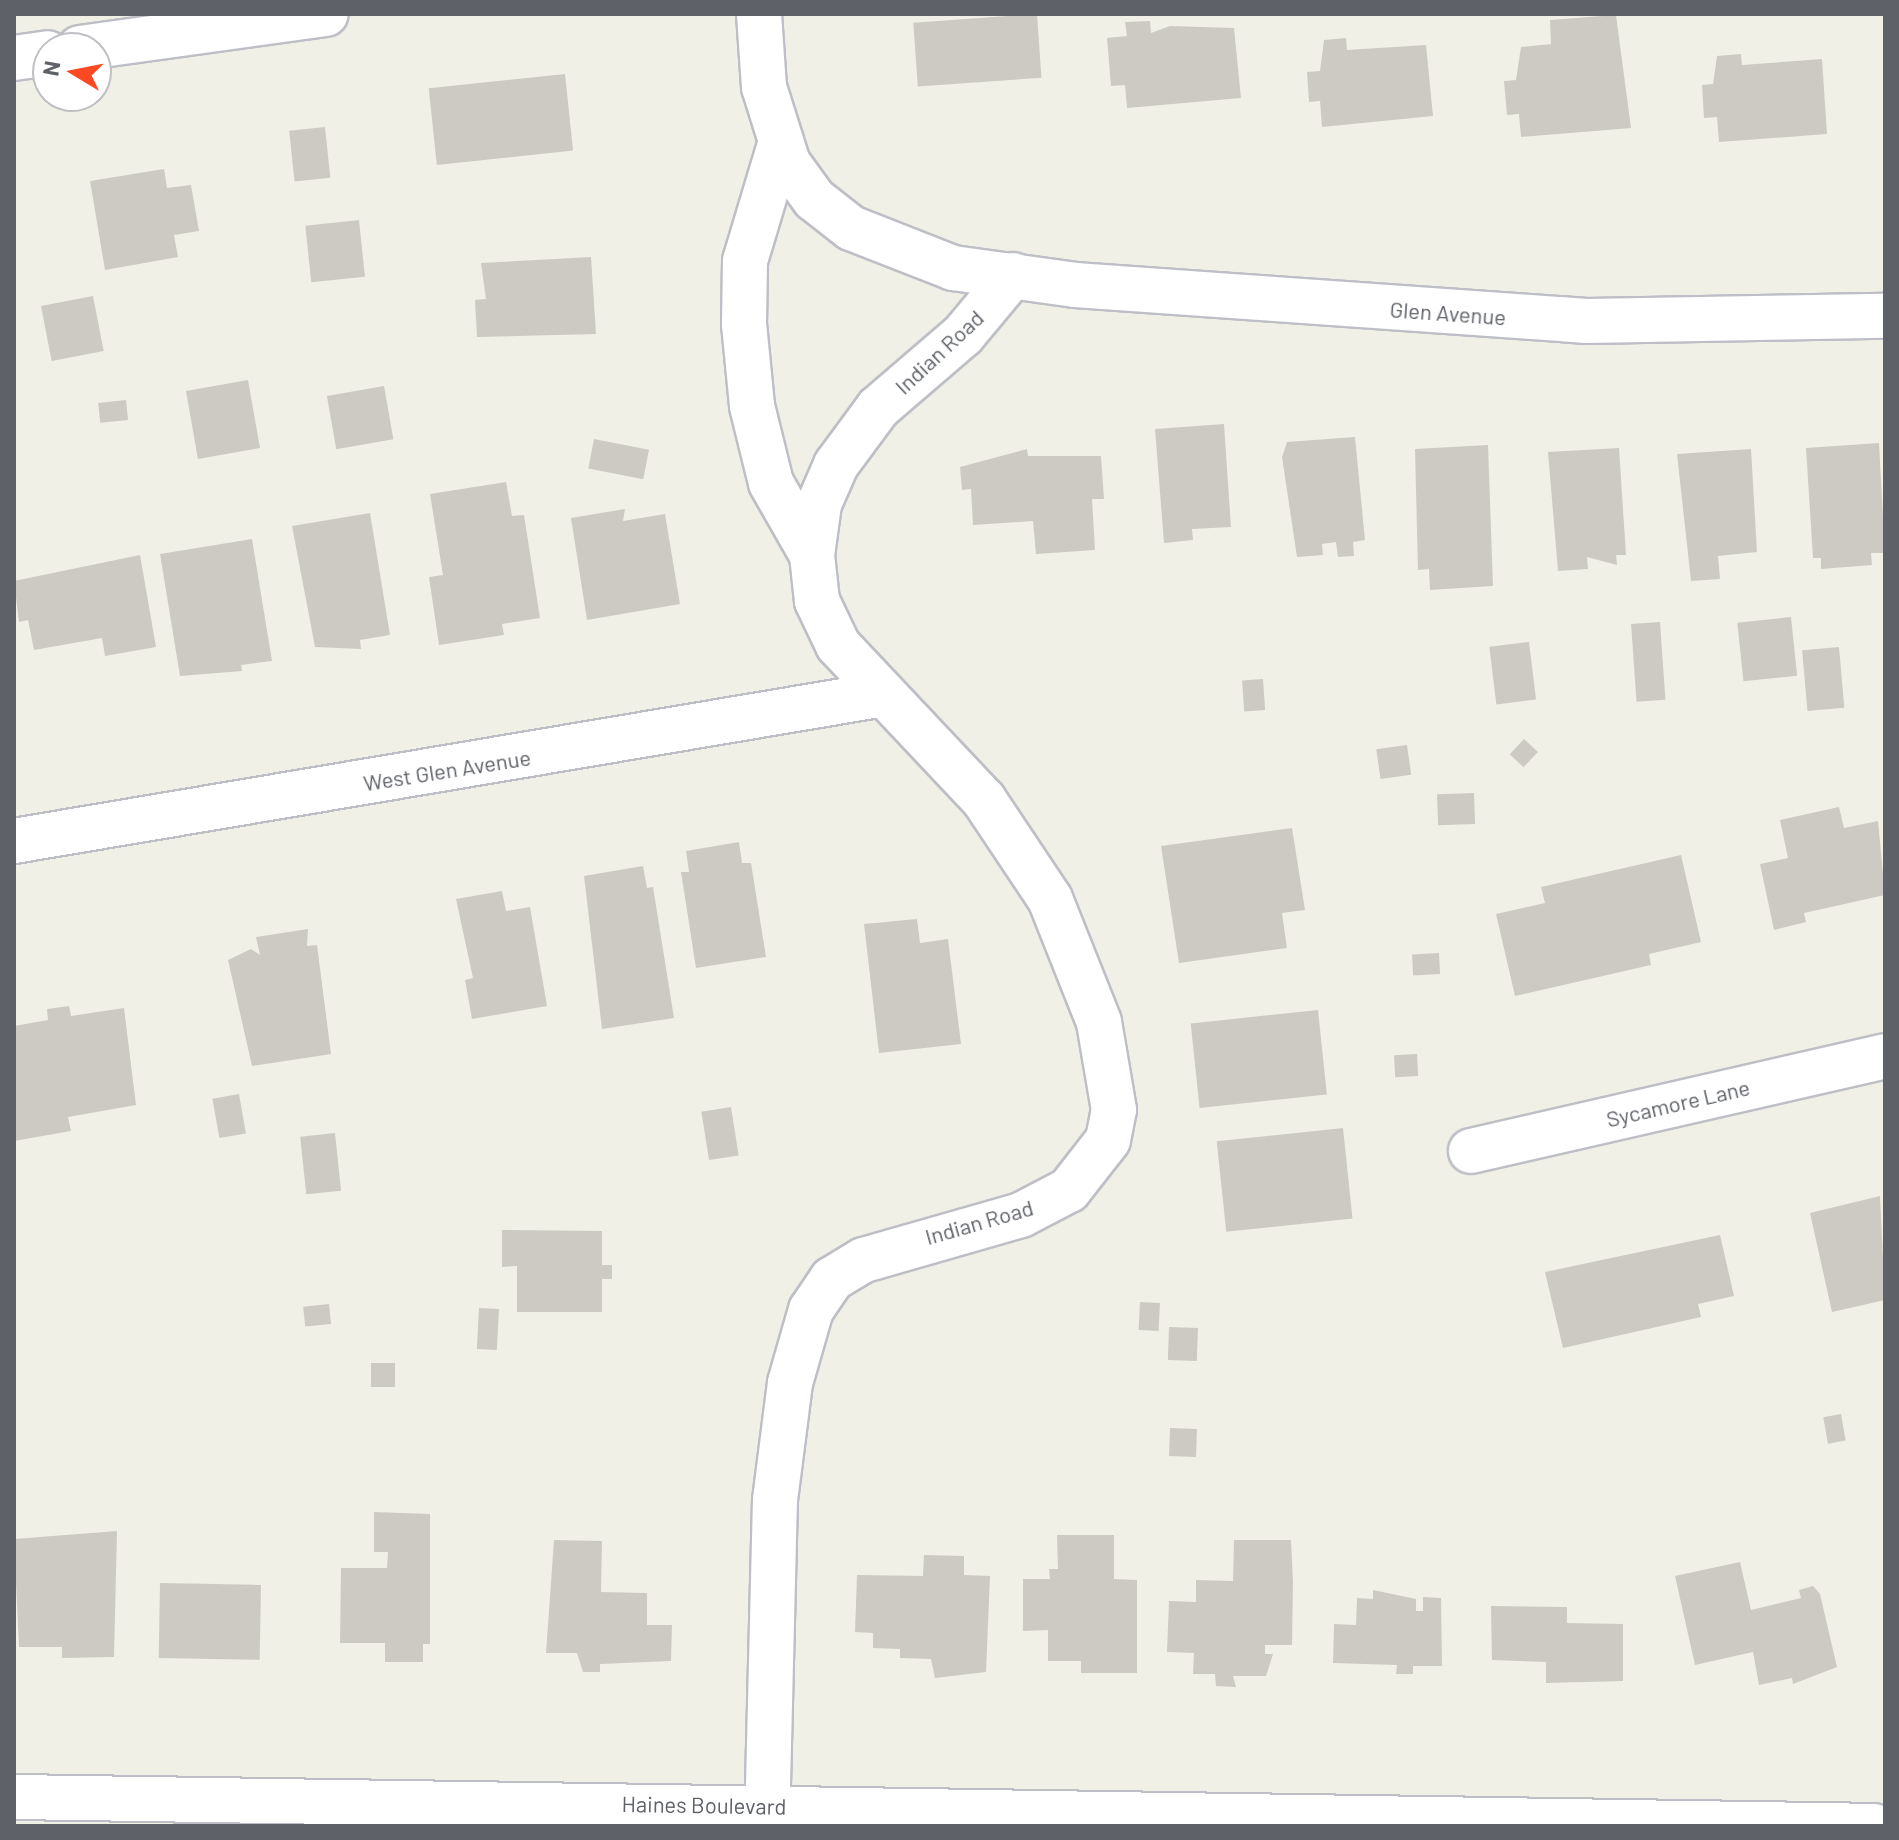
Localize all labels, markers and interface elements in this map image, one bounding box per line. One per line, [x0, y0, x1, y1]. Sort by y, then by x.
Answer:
north arrow [32, 32, 112, 112]
text: N [36, 59, 64, 78]
street label: Glen Avenue [1389, 296, 1507, 330]
street label: Indian Road [889, 304, 989, 400]
street label: West Glen Avenue [361, 744, 533, 796]
street label: Sycamore Lane [1604, 1074, 1752, 1132]
street label: Indian Road [922, 1194, 1036, 1250]
street label: Haines Boulevard [621, 1790, 787, 1820]

